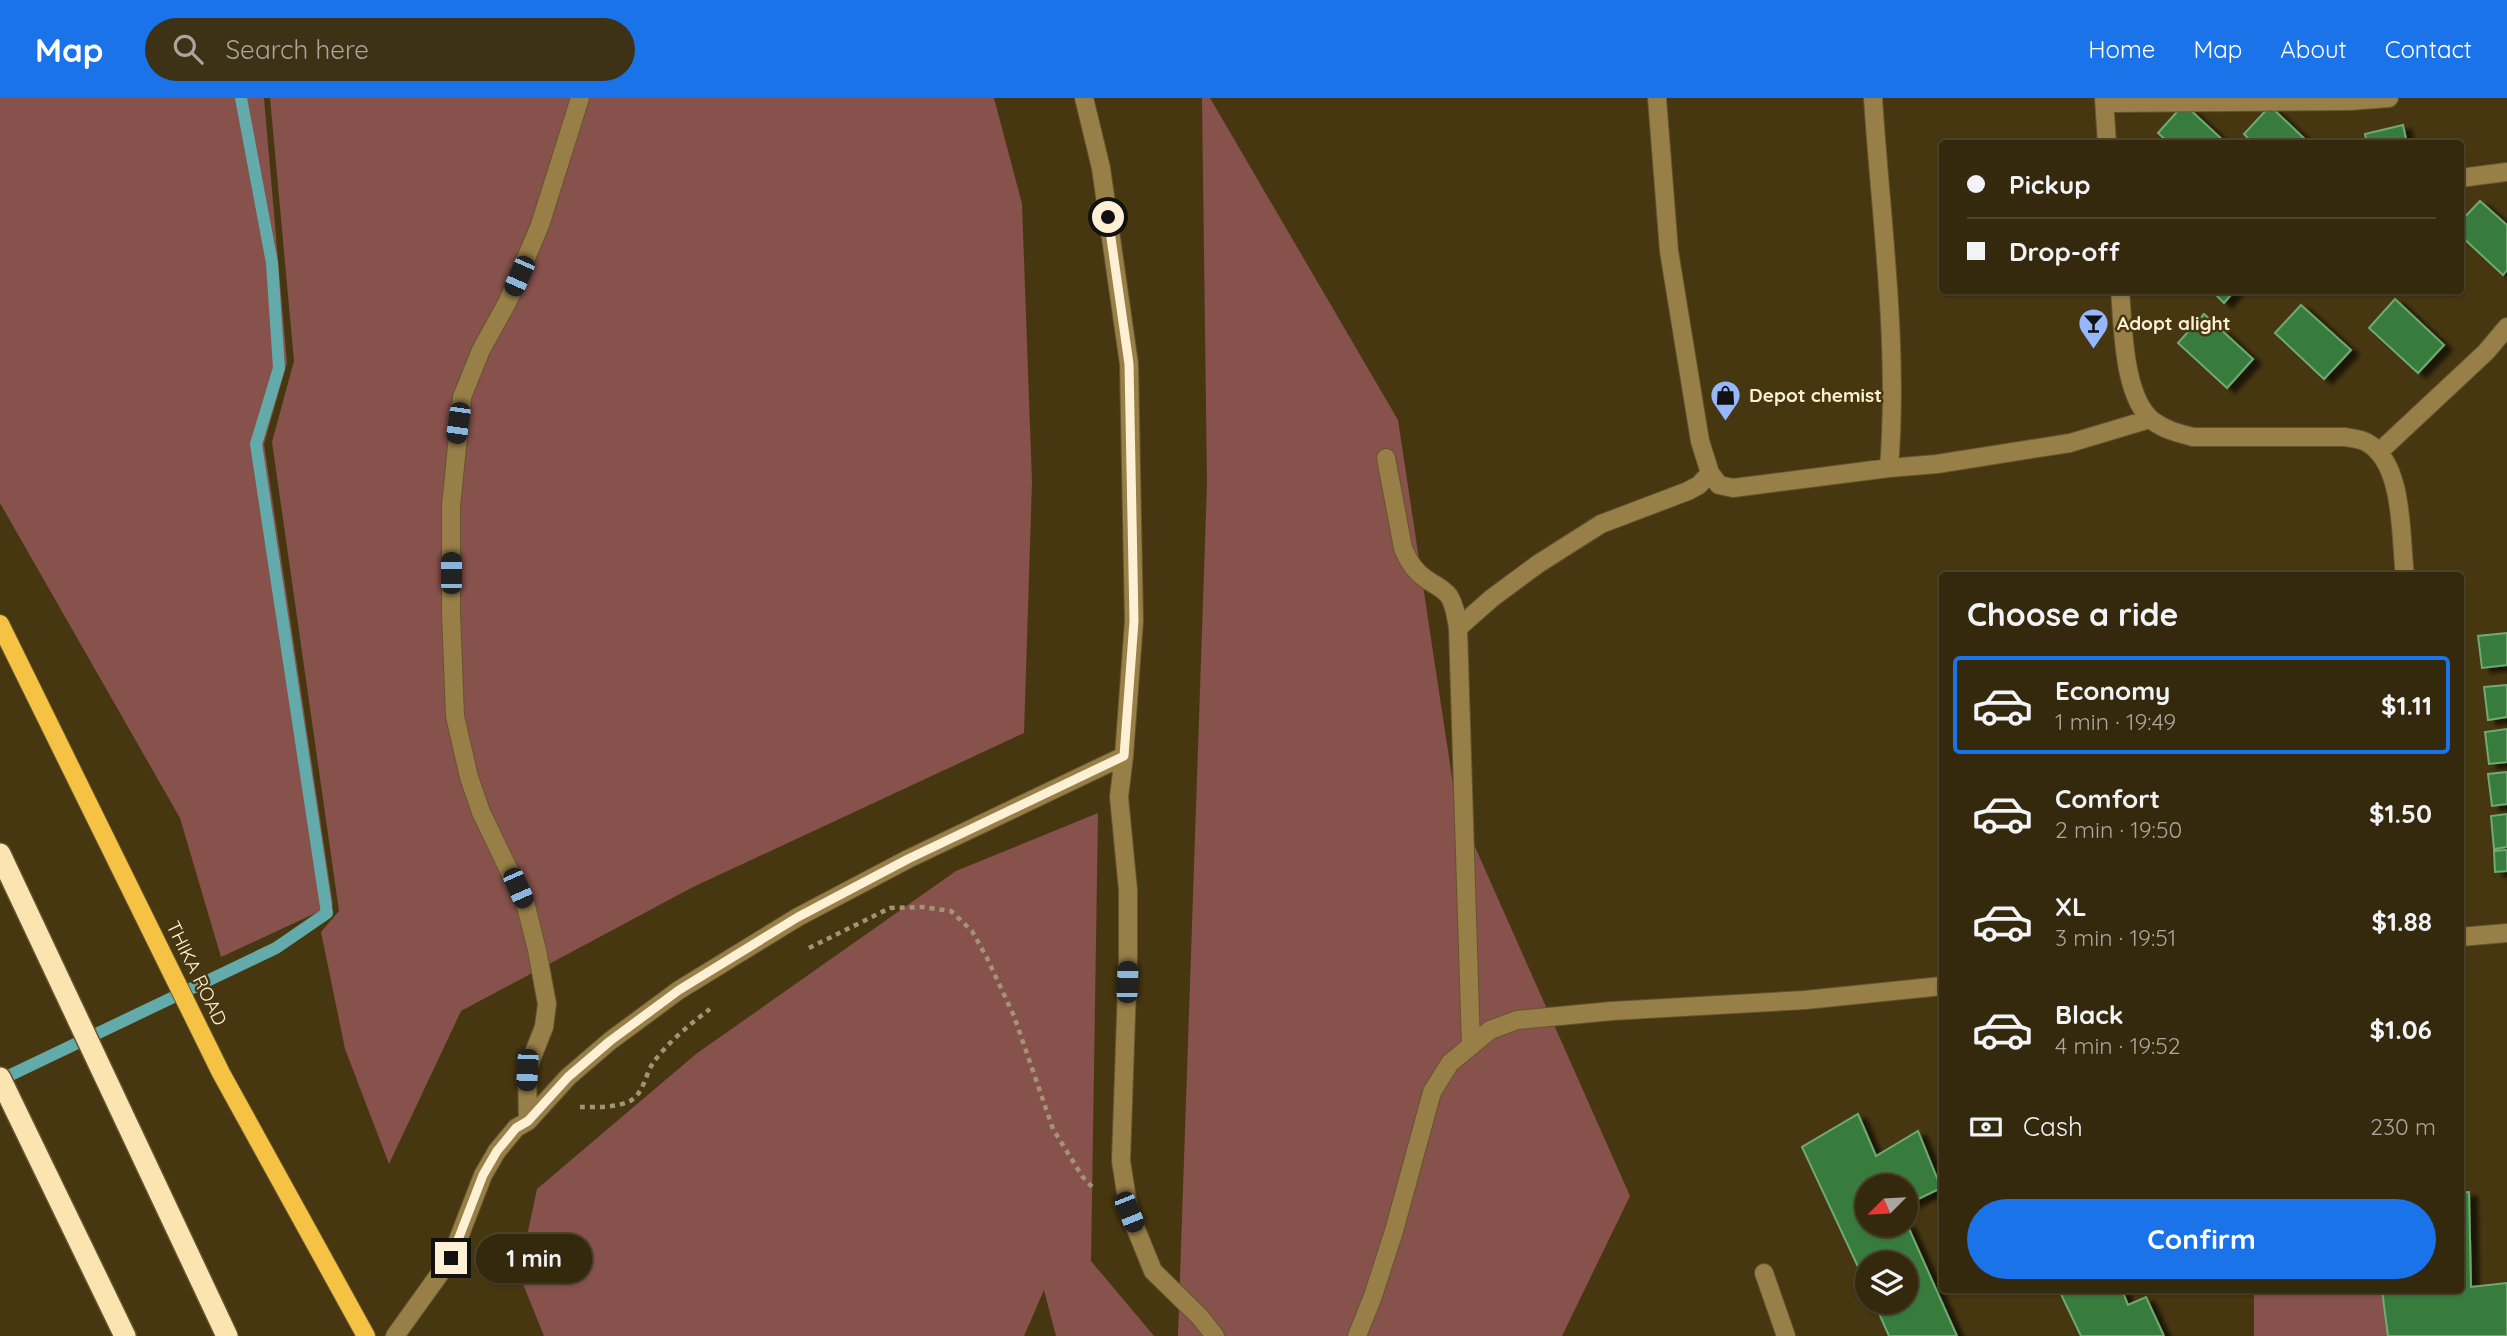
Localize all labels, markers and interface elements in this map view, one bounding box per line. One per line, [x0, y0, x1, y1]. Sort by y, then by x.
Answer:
search box [145, 18, 635, 81]
text: Map [35, 29, 103, 70]
icon: search [169, 30, 207, 68]
text: Search here [225, 33, 369, 66]
text: Home [2088, 34, 2155, 64]
text: Map [2193, 34, 2242, 64]
text: About [2280, 34, 2347, 64]
text: Contact [2385, 34, 2472, 64]
text: Pickup [2009, 168, 2091, 201]
route start [1092, 201, 1124, 233]
text: Drop-off [2009, 235, 2120, 268]
car [501, 253, 538, 299]
bar icon: Adopt alight [2077, 306, 2111, 350]
place label: Adopt alight [2117, 311, 2231, 335]
shop icon: Depot chemist [1709, 378, 1743, 422]
place label: Depot chemist [1749, 383, 1882, 407]
car [445, 401, 472, 445]
car [441, 552, 462, 594]
text: Choose a ride [1967, 594, 2179, 634]
icon: car [1971, 674, 2034, 737]
text: Economy [2055, 674, 2170, 707]
text: $1.11 [2381, 689, 2432, 722]
text: 1 min · 19:49 [2055, 707, 2176, 736]
icon: car [1971, 782, 2034, 845]
text: Comfort [2055, 782, 2160, 815]
text: $1.50 [2369, 797, 2432, 830]
text: 2 min · 19:50 [2055, 815, 2182, 844]
car [500, 865, 537, 911]
icon: car [1971, 890, 2034, 953]
text: XL [2055, 890, 2087, 923]
text: $1.88 [2371, 905, 2432, 938]
street label: THIKA ROAD [161, 917, 233, 1029]
text: 3 min · 19:51 [2055, 923, 2176, 952]
car [1116, 961, 1139, 1003]
icon: car [1971, 998, 2034, 1061]
text: Black [2055, 998, 2124, 1031]
text: $1.06 [2370, 1013, 2432, 1046]
text: 4 min · 19:52 [2055, 1031, 2181, 1060]
car [516, 1048, 539, 1092]
icon: cash [1967, 1108, 2005, 1146]
text: Cash [2023, 1110, 2083, 1143]
text: 230 m [2370, 1112, 2436, 1141]
north arrow [1855, 1174, 1918, 1237]
map controls [1855, 1174, 1918, 1314]
car [1112, 1189, 1147, 1235]
button: Confirm [1967, 1199, 2436, 1279]
callout: 1 min [476, 1234, 591, 1282]
route end [435, 1242, 467, 1274]
text: 1 min [506, 1244, 562, 1273]
button: layers [1855, 1251, 1918, 1314]

